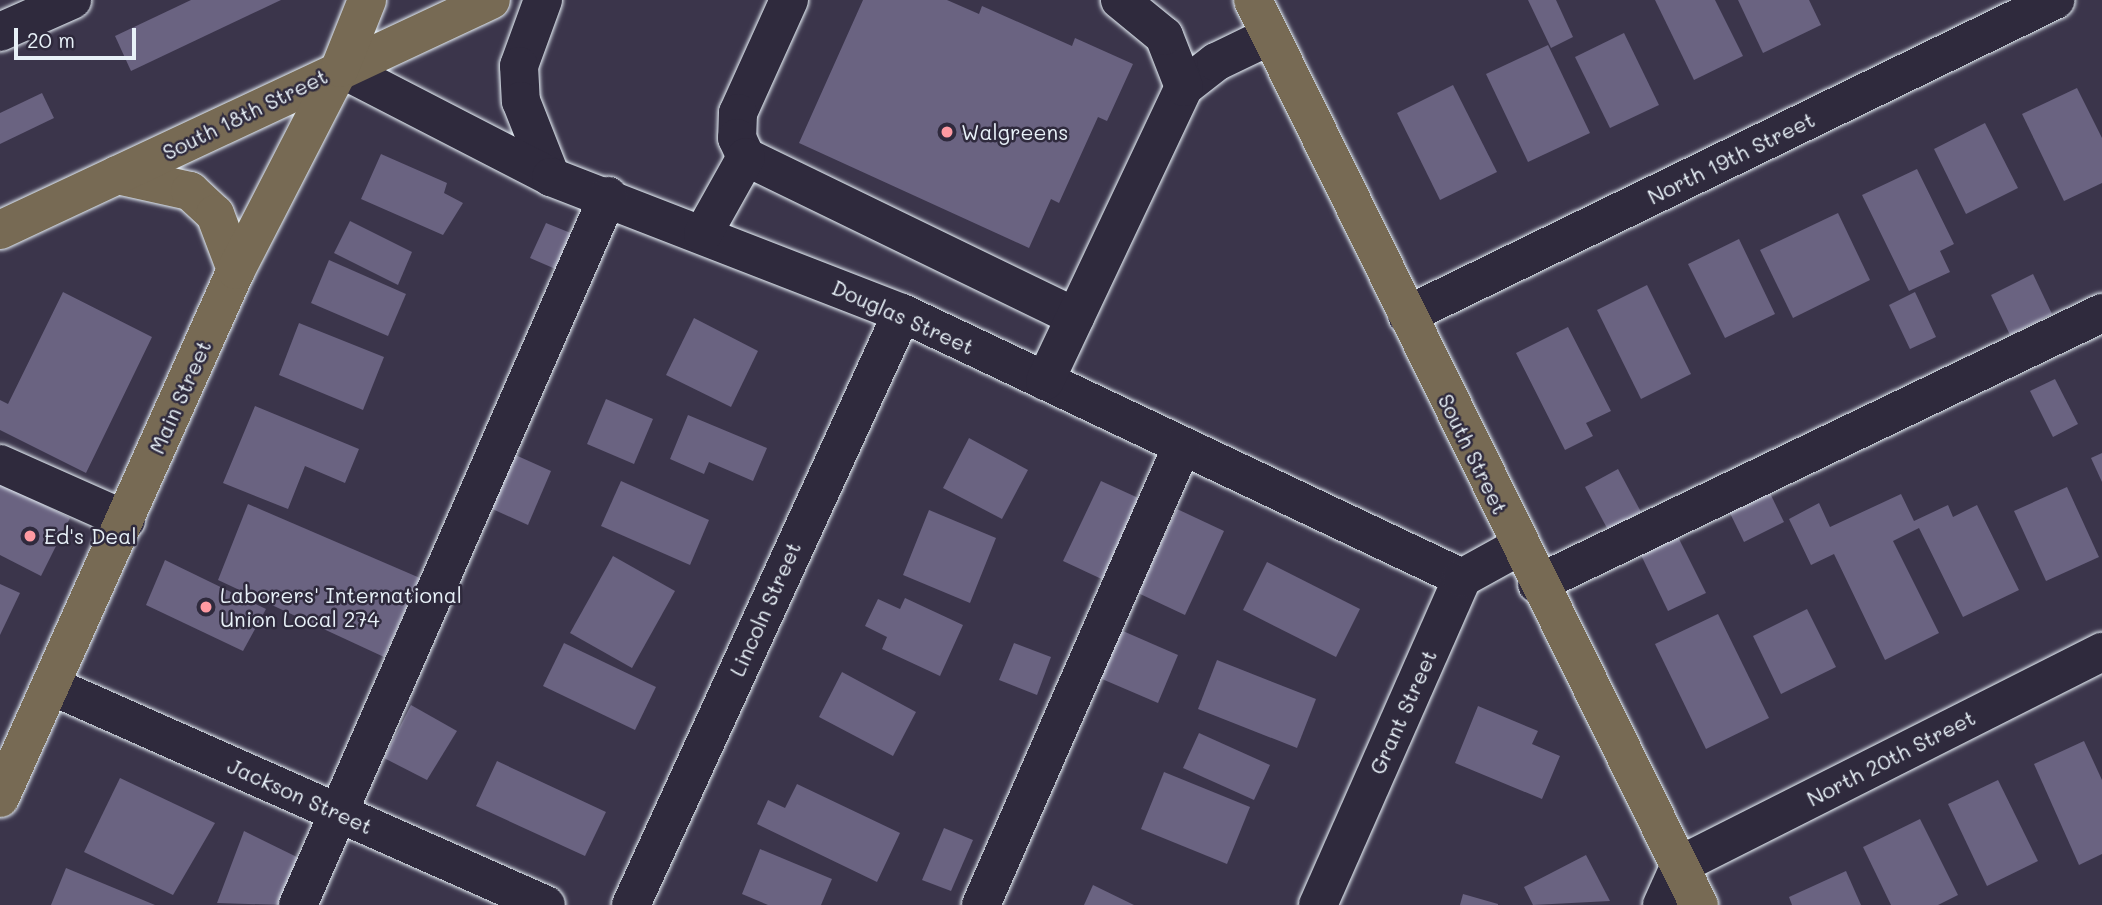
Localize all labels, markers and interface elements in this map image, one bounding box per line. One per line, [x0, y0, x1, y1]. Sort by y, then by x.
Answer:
scale bar [18, 14, 140, 58]
text: 20 m [27, 26, 75, 53]
street label: South 18th Street [158, 63, 332, 165]
street label: North 19th Street [1643, 107, 1819, 209]
place label: Walgreens [961, 119, 1068, 145]
marker: Walgreens [939, 124, 955, 140]
street label: Douglas Street [828, 274, 978, 360]
street label: Main Street [144, 336, 216, 458]
street label: South Street [1433, 390, 1513, 518]
place label: Ed's Deal [44, 523, 137, 549]
marker: Ed's Deal [22, 528, 38, 544]
street label: Lincoln Street [724, 538, 806, 680]
place label: Laborers' International Union Local 274 [220, 582, 462, 632]
marker: Laborers' International Union Local 274 [198, 599, 214, 615]
street label: Grant Street [1364, 646, 1442, 778]
street label: North 20th Street [1803, 705, 1979, 811]
street label: Jackson Street [224, 753, 376, 839]

